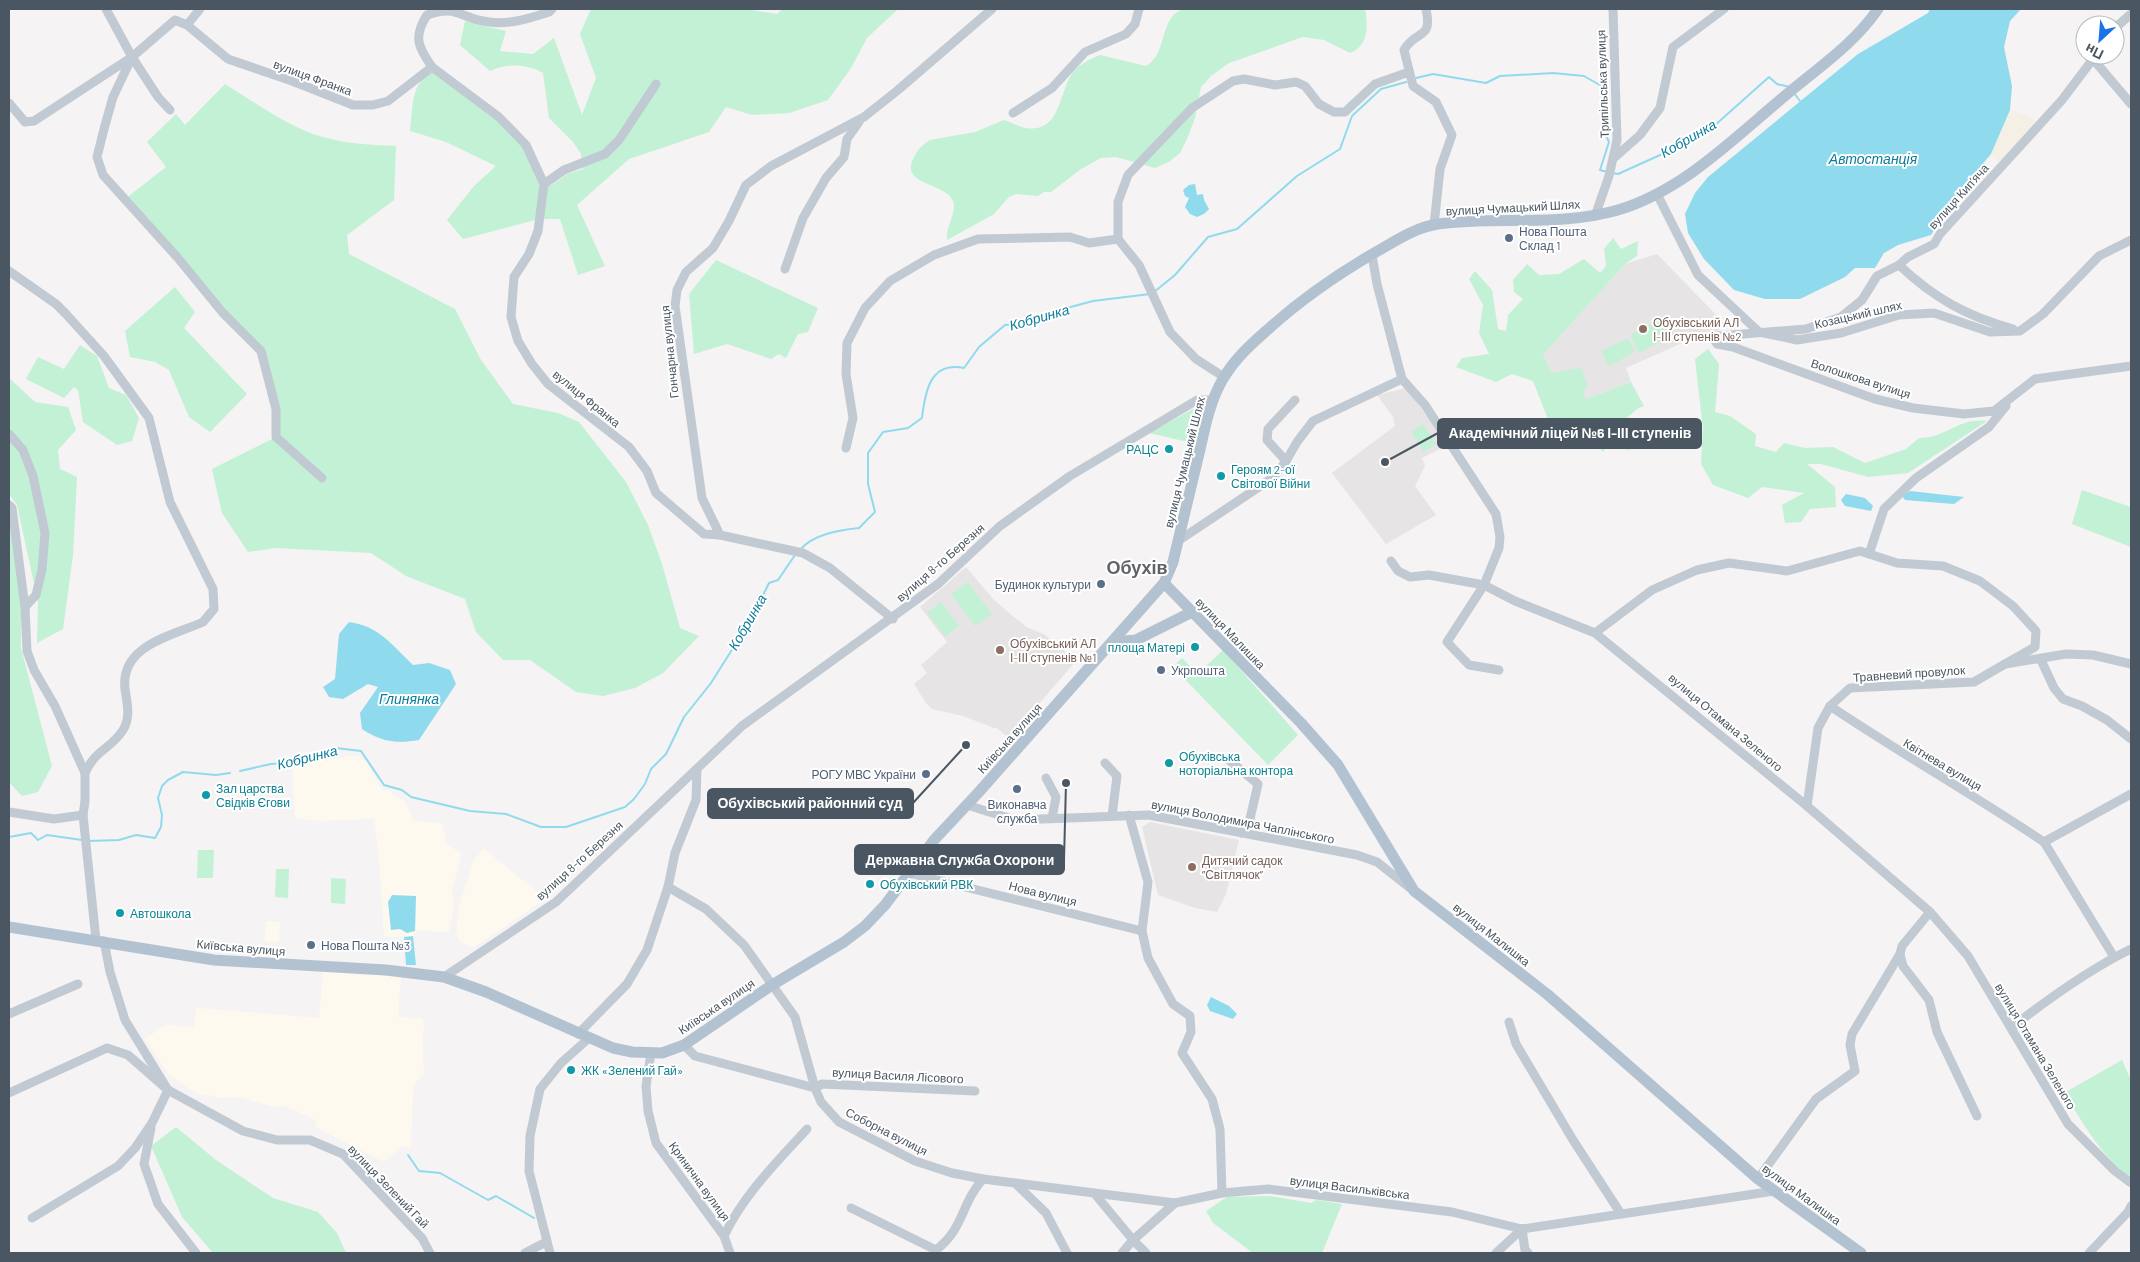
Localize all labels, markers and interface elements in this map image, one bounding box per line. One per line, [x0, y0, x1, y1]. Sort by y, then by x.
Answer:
north arrow [2075, 15, 2125, 65]
street label: Трипільська вулиця [1593, 30, 1612, 138]
text: Пн [2082, 40, 2106, 64]
street label: вулиця Франка [271, 56, 355, 99]
water label: Кобринка [1657, 115, 1719, 161]
water label: Автостанція [1828, 150, 1918, 167]
street label: вулиця Кипʼяча [1925, 160, 1992, 232]
street label: вулиця Чумацький Шлях [1445, 196, 1581, 219]
place label: Нова Пошта Склад 1 [1519, 224, 1587, 253]
marker: Нова Пошта Склад 1 [1503, 232, 1515, 244]
street label: Козацький шлях [1813, 297, 1903, 332]
water label: Кобринка [1007, 300, 1071, 334]
street label: Гончарна вулиця [657, 305, 682, 399]
place label: Обухівський АЛ І-ІІІ ступенів №2 [1653, 315, 1742, 344]
marker: Обухівський АЛ І-ІІІ ступенів №2 [1637, 323, 1649, 335]
street label: Волошкова вулиця [1809, 355, 1913, 402]
street label: вулиця Франка [550, 367, 624, 430]
street label: вулиця Чумацький Шлях [1161, 395, 1208, 529]
callout: Академічний ліцей №6 І-ІІІ ступенів [1438, 419, 1701, 448]
text: Академічний ліцей №6 І-ІІІ ступенів [1449, 424, 1692, 441]
place label: РАЦС [1126, 442, 1159, 457]
marker: РАЦС [1163, 443, 1175, 455]
place label: Героям 2-ої Світової Війни [1231, 462, 1310, 490]
marker: Героям 2-ої Світової Війни [1215, 470, 1227, 482]
street label: вулиця 8-го Березня [893, 520, 987, 605]
district label: Обухів [1106, 556, 1168, 578]
place label: Будинок культури [995, 577, 1091, 592]
marker: Будинок культури [1095, 578, 1107, 590]
water label: Кобринка [724, 591, 770, 653]
street label: вулиця Малишка [1193, 594, 1269, 672]
place label: Обухівський АЛ І-ІІІ ступенів №1 [1010, 636, 1096, 665]
place label: площа Матері [1108, 640, 1185, 655]
marker: площа Матері [1189, 641, 1201, 653]
marker: Обухівський АЛ І-ІІІ ступенів №1 [994, 644, 1006, 656]
street label: Травневий провулок [1852, 662, 1966, 685]
place label: Укрпошта [1171, 663, 1225, 678]
marker: Укрпошта [1155, 664, 1167, 676]
street label: вулиця Отамана Зеленого [1665, 670, 1786, 775]
water label: Глинянка [379, 690, 439, 707]
street label: Київська вулиця [974, 700, 1045, 776]
street label: Квітнева вулиця [1901, 735, 1985, 794]
water label: Кобринка [275, 741, 339, 773]
place label: Обухівська ноторіальна контора [1179, 749, 1293, 778]
marker: Обухівська ноторіальна контора [1163, 757, 1175, 769]
place label: РОГУ МВС України [811, 767, 916, 782]
marker: РОГУ МВС України [920, 768, 932, 780]
place label: Зал царства Свідків Єгови [216, 781, 290, 810]
marker: Виконавча служба [1011, 783, 1023, 795]
marker: Зал царства Свідків Єгови [200, 789, 212, 801]
callout: Обухівський районний суд [708, 789, 913, 818]
text: Обухівський районний суд [717, 794, 903, 811]
street label: вулиця Володимира Чаплінського [1150, 796, 1336, 847]
place label: Виконавча служба [988, 797, 1047, 826]
street label: вулиця 8-го Березня [533, 817, 626, 903]
callout: Державна Служба Охорони [855, 845, 1064, 874]
text: Державна Служба Охорони [866, 851, 1054, 868]
place label: Дитячий садок ”Світлячок” [1202, 853, 1283, 881]
marker: Дитячий садок ”Світлячок” [1186, 861, 1198, 873]
place label: Обухівський РВК [880, 877, 973, 892]
marker: Обухівський РВК [864, 878, 876, 890]
street label: Нова вулиця [1007, 878, 1078, 909]
street label: вулиця Малишка [1450, 900, 1533, 969]
place label: Автошкола [130, 906, 192, 920]
marker: Автошкола [114, 907, 126, 919]
street label: Київська вулиця [196, 936, 286, 959]
place label: Нова Пошта №3 [321, 938, 410, 952]
marker: Нова Пошта №3 [305, 939, 317, 951]
street label: Київська вулиця [675, 975, 757, 1038]
street label: вулиця Отамана Зеленого [1992, 980, 2079, 1112]
place label: ЖК «Зелений Гай» [581, 1063, 683, 1077]
marker: ЖК «Зелений Гай» [565, 1064, 577, 1076]
street label: вулиця Василя Лісового [832, 1065, 964, 1086]
street label: Соборна вулиця [843, 1104, 930, 1159]
street label: Кринична вулиця [666, 1139, 733, 1224]
street label: вулиця Зелений Гай [345, 1142, 432, 1231]
street label: вулиця Малишка [1759, 1161, 1844, 1228]
street label: вулиця Васильківська [1289, 1173, 1411, 1202]

